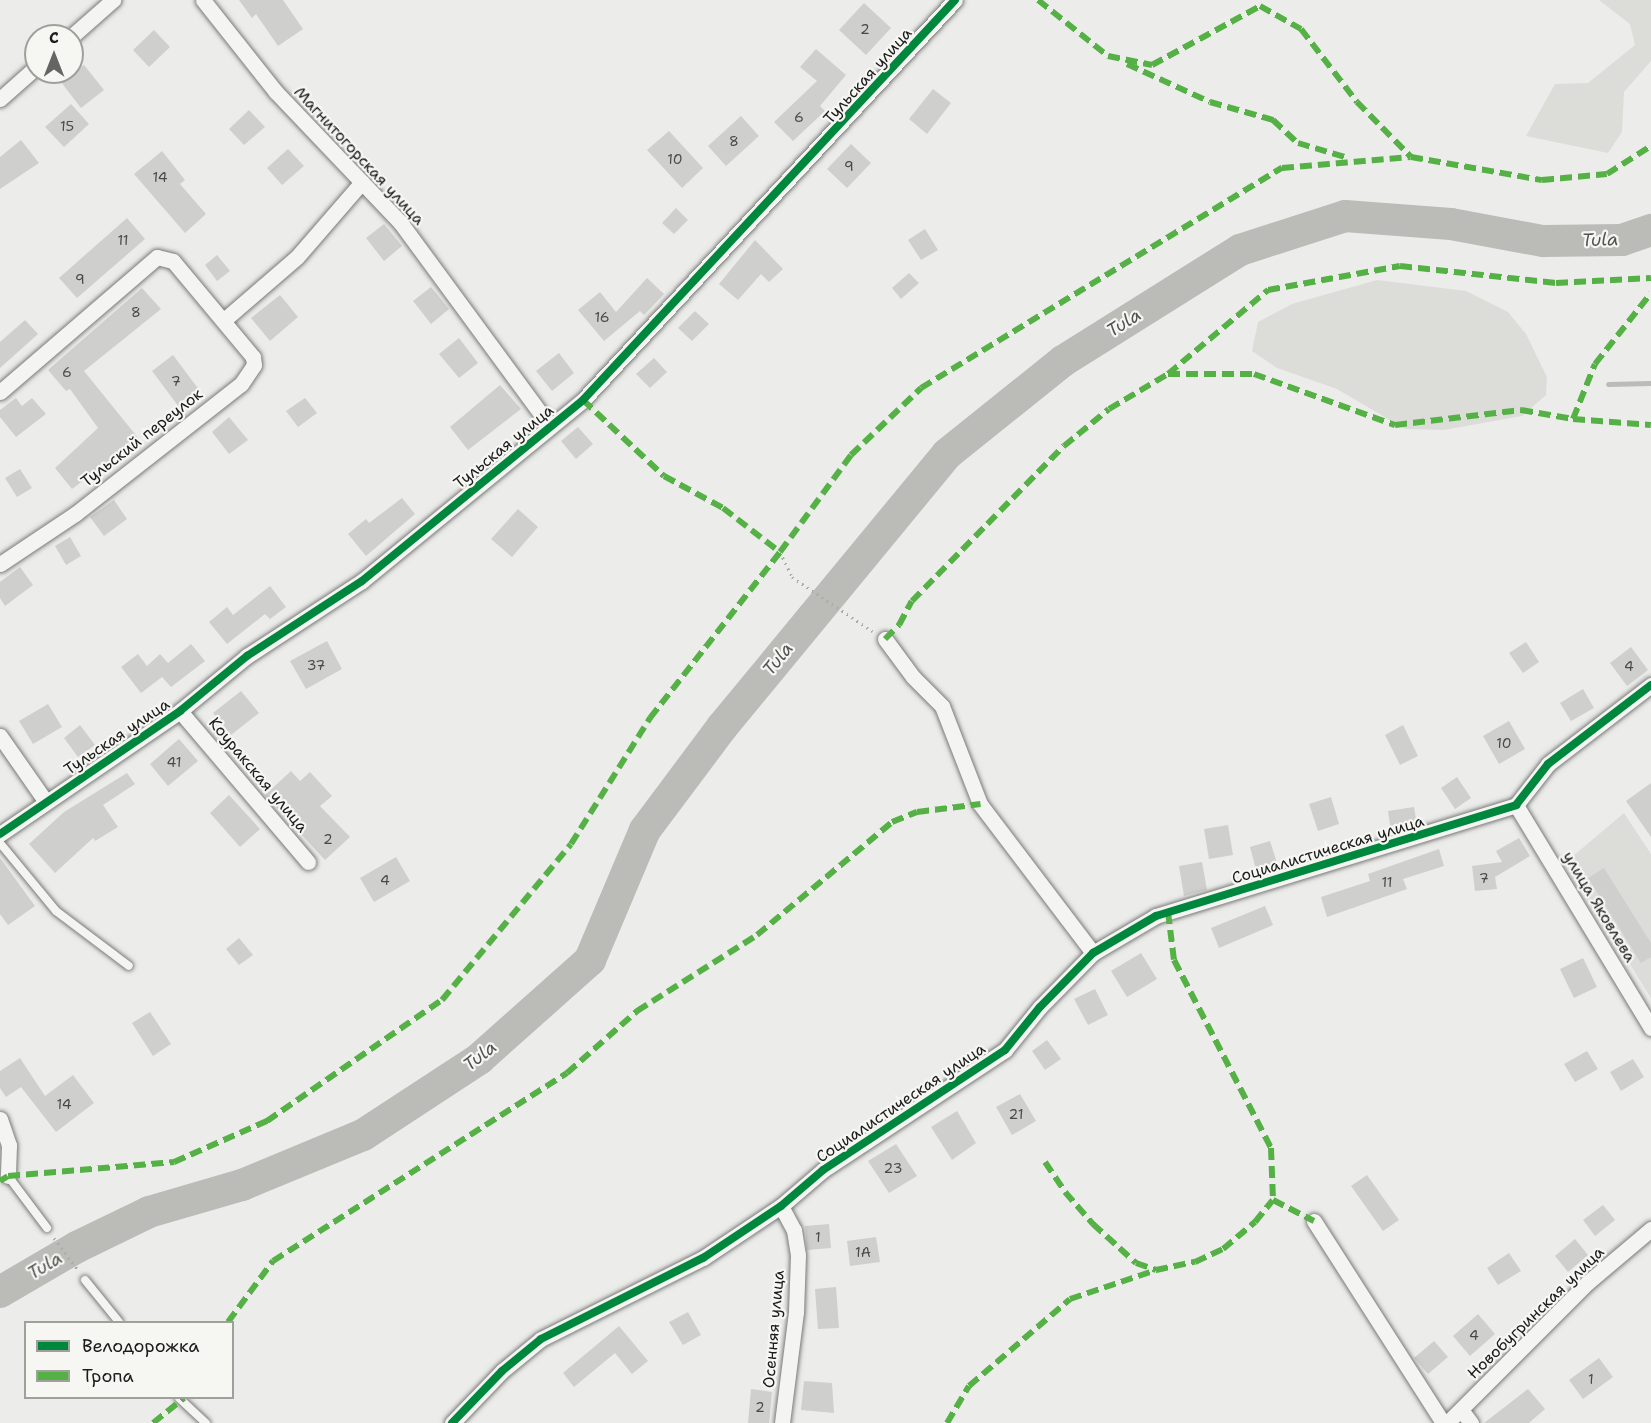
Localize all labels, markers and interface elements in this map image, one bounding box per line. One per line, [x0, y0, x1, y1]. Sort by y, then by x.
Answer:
house number: 2 [860, 21, 870, 37]
north arrow [24, 24, 84, 84]
street label: Тульская улица [820, 24, 916, 128]
text: С [49, 27, 59, 48]
street label: Магнитогорская улица [290, 83, 428, 229]
house number: 6 [794, 109, 804, 125]
house number: 15 [60, 118, 74, 134]
house number: 8 [729, 133, 739, 149]
house number: 10 [667, 151, 683, 167]
house number: 9 [844, 158, 854, 174]
house number: 14 [152, 169, 168, 185]
water label: Tula [1581, 229, 1619, 251]
house number: 11 [117, 232, 129, 248]
house number: 9 [75, 271, 85, 287]
house number: 8 [131, 304, 141, 320]
water label: Tula [1103, 304, 1145, 342]
house number: 16 [594, 309, 610, 325]
house number: 6 [62, 364, 72, 380]
house number: 7 [171, 373, 181, 389]
street label: Тульский переулок [77, 385, 207, 491]
street label: Тульская улица [450, 401, 558, 493]
water label: Tula [758, 638, 798, 680]
house number: 37 [307, 657, 325, 673]
house number: 4 [1624, 658, 1634, 674]
street label: Тульская улица [61, 695, 173, 779]
street label: Коуракская улица [204, 714, 312, 836]
house number: 10 [1496, 735, 1512, 751]
house number: 41 [167, 754, 181, 770]
street label: Социалистическая улица [1230, 812, 1426, 888]
house number: 2 [323, 831, 333, 847]
street label: улица Яковлева [1558, 848, 1640, 966]
house number: 7 [1479, 870, 1489, 886]
house number: 4 [380, 872, 390, 888]
house number: 11 [1381, 874, 1393, 890]
water label: Tula [459, 1036, 501, 1076]
street label: Социалистическая улица [813, 1039, 989, 1167]
house number: 14 [56, 1096, 72, 1112]
house number: 21 [1009, 1106, 1023, 1122]
house number: 23 [884, 1160, 902, 1176]
house number: 1 [815, 1229, 821, 1245]
street label: Новобугринская улица [1464, 1243, 1608, 1383]
house number: 1А [855, 1244, 871, 1260]
water label: Tula [24, 1247, 66, 1285]
street label: Осенняя улица [759, 1269, 789, 1389]
legend [24, 1321, 234, 1399]
house number: 4 [1469, 1327, 1479, 1343]
text: Велодорожка [82, 1334, 200, 1358]
text: Тропа [82, 1364, 134, 1388]
house number: 1 [1588, 1371, 1594, 1387]
house number: 2 [755, 1399, 765, 1415]

